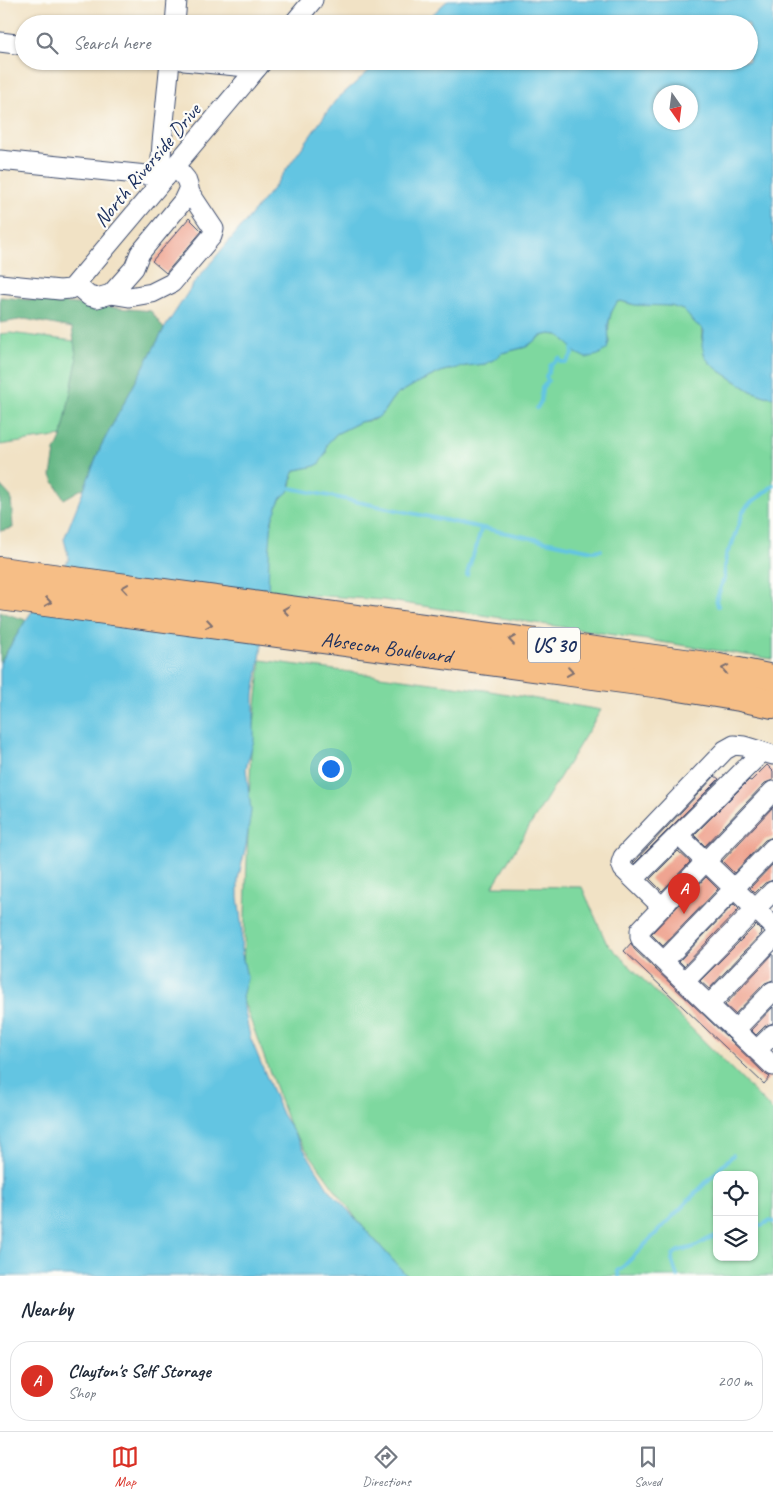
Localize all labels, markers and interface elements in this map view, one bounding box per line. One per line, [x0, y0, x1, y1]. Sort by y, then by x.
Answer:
search box [15, 15, 758, 70]
icon: search [33, 29, 61, 57]
text: Search here [73, 31, 150, 55]
north arrow [653, 85, 698, 130]
street label: North Riverside Drive [88, 96, 208, 232]
one-way arrow [121, 583, 129, 594]
one-way arrow [45, 596, 53, 607]
one-way arrow [282, 605, 290, 616]
one-way arrow [206, 618, 214, 629]
street label: Absecon Boulevard [320, 626, 457, 670]
road number: US 30 [528, 628, 580, 662]
one-way arrow [508, 635, 516, 646]
one-way arrow [721, 664, 730, 674]
one-way arrow [566, 666, 575, 676]
your location [318, 756, 344, 782]
pin: A [668, 873, 700, 914]
map controls [713, 1171, 758, 1261]
button: locate [713, 1171, 758, 1216]
button: layers [713, 1216, 758, 1261]
text: Nearby [20, 1296, 73, 1322]
text: Clayton's Self Storage [68, 1359, 211, 1383]
text: A [33, 1371, 41, 1391]
text: 200 m [718, 1371, 752, 1391]
text: Shop [68, 1383, 95, 1403]
tab: Map [111, 1443, 139, 1490]
tab: Directions [362, 1443, 411, 1490]
tab: Saved [634, 1443, 662, 1490]

